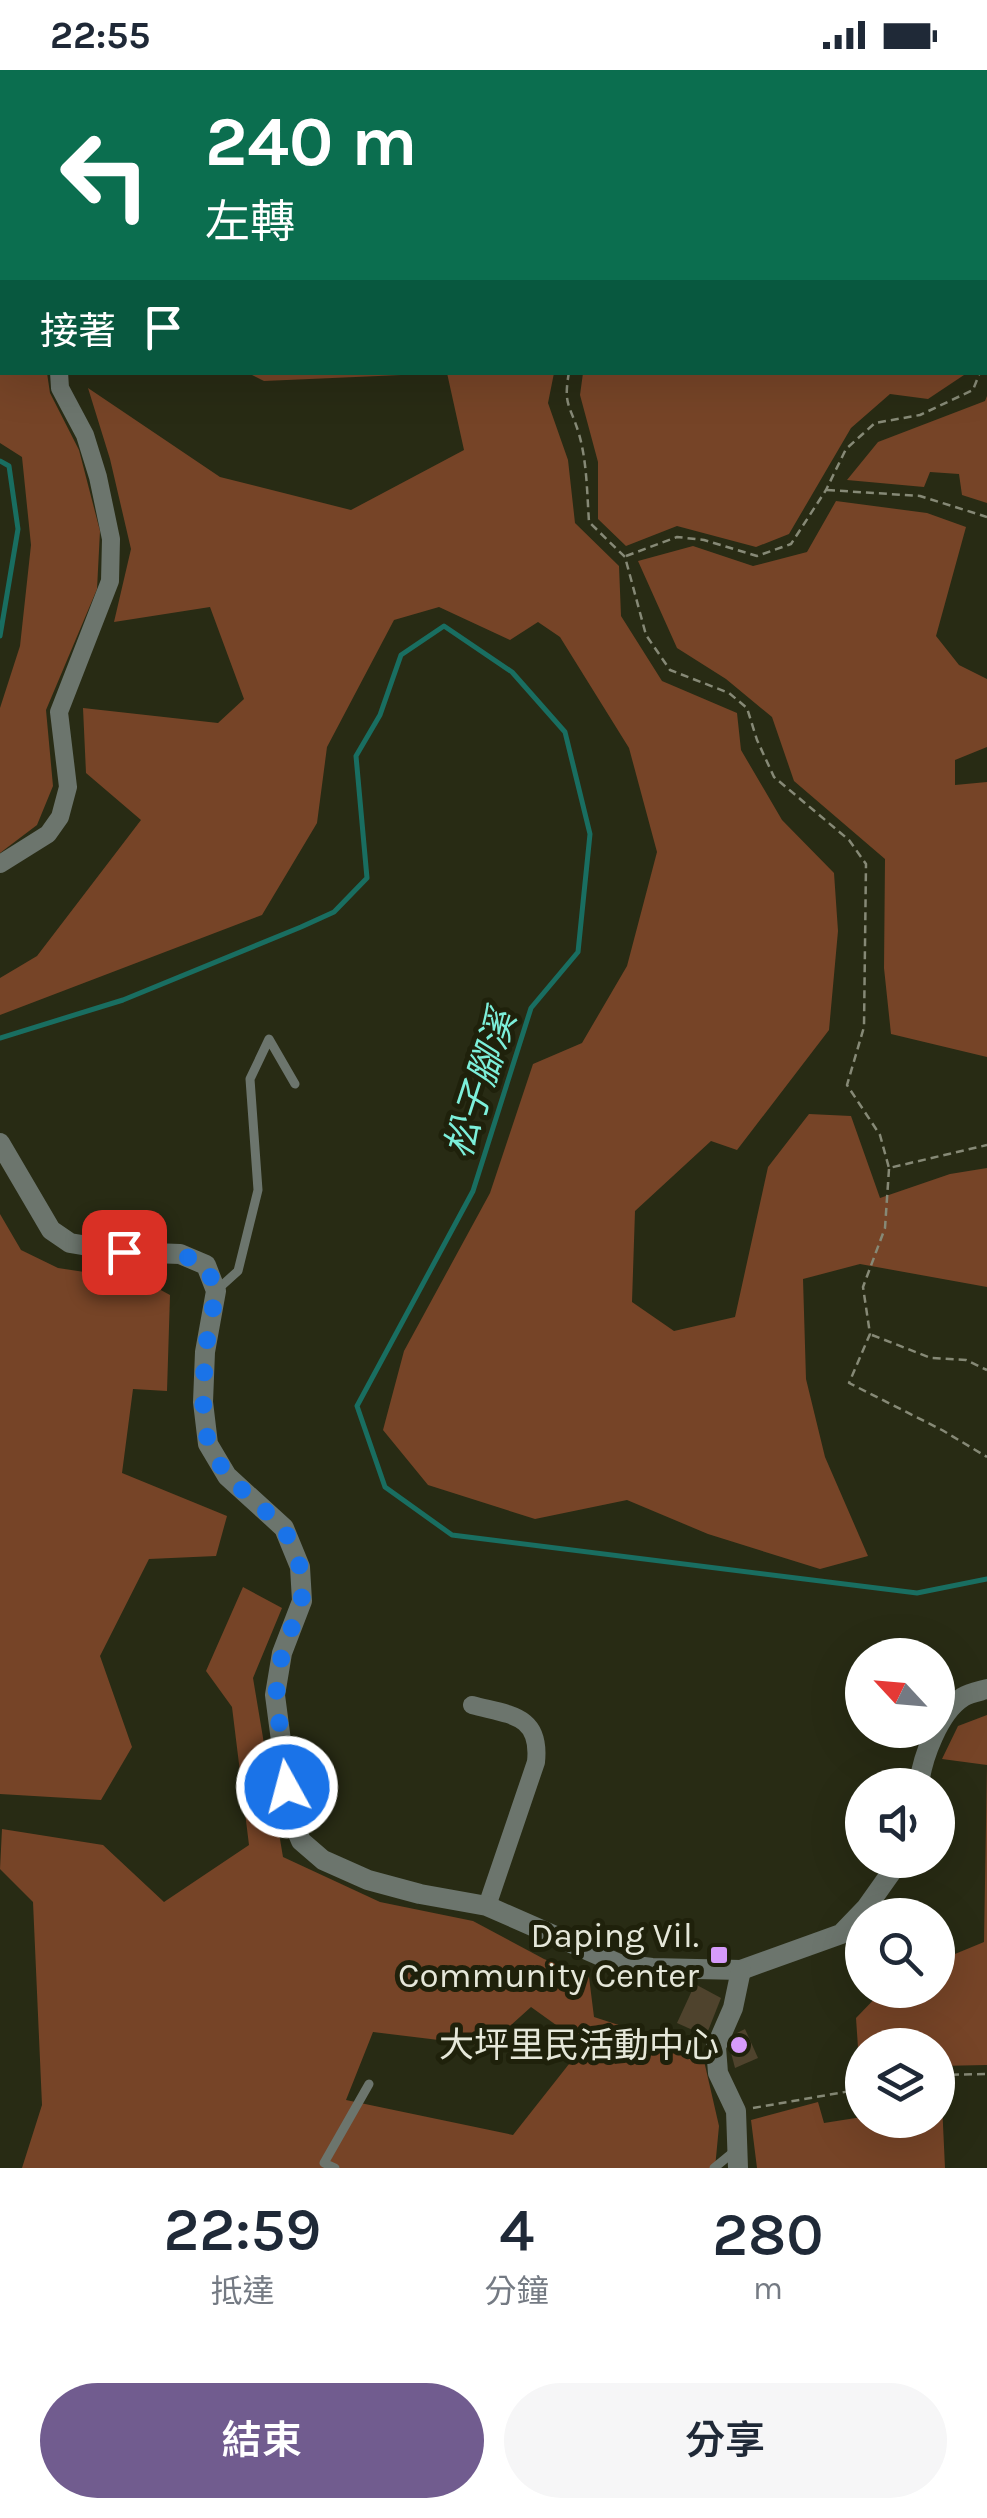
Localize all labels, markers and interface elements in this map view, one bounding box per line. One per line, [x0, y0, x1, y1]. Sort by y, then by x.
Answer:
text: 22:55 [50, 13, 150, 58]
text: 240 m [205, 101, 417, 183]
icon: left [40, 110, 170, 240]
text: 左轉 [205, 196, 295, 248]
icon: arrive [136, 300, 191, 355]
text: 接著 [40, 309, 116, 354]
water label: 松子腳溪 [436, 1000, 527, 1163]
pin [82, 1210, 167, 1295]
icon: arrive [97, 1225, 152, 1280]
north arrow [845, 1638, 955, 1748]
map controls [845, 1638, 955, 2138]
position arrow [235, 1735, 339, 1839]
button: sound [845, 1768, 955, 1878]
button: search [845, 1898, 955, 2008]
place label: Daping Vil. Community Center [398, 1915, 699, 1996]
marker: Daping Vil. Community Center [708, 1944, 730, 1966]
place label: 大坪里民活動中心 [439, 2025, 719, 2066]
button: layers [845, 2028, 955, 2138]
marker: 大坪里民活動中心 [728, 2034, 750, 2056]
text: 22:59 [163, 2195, 321, 2265]
text: 4 [499, 2195, 534, 2265]
text: 280 [712, 2200, 824, 2270]
text: m [753, 2270, 783, 2307]
text: 抵達 [210, 2273, 274, 2310]
text: 分鐘 [485, 2273, 549, 2310]
button: 結束 [40, 2383, 484, 2498]
button: 分享 [504, 2383, 947, 2498]

